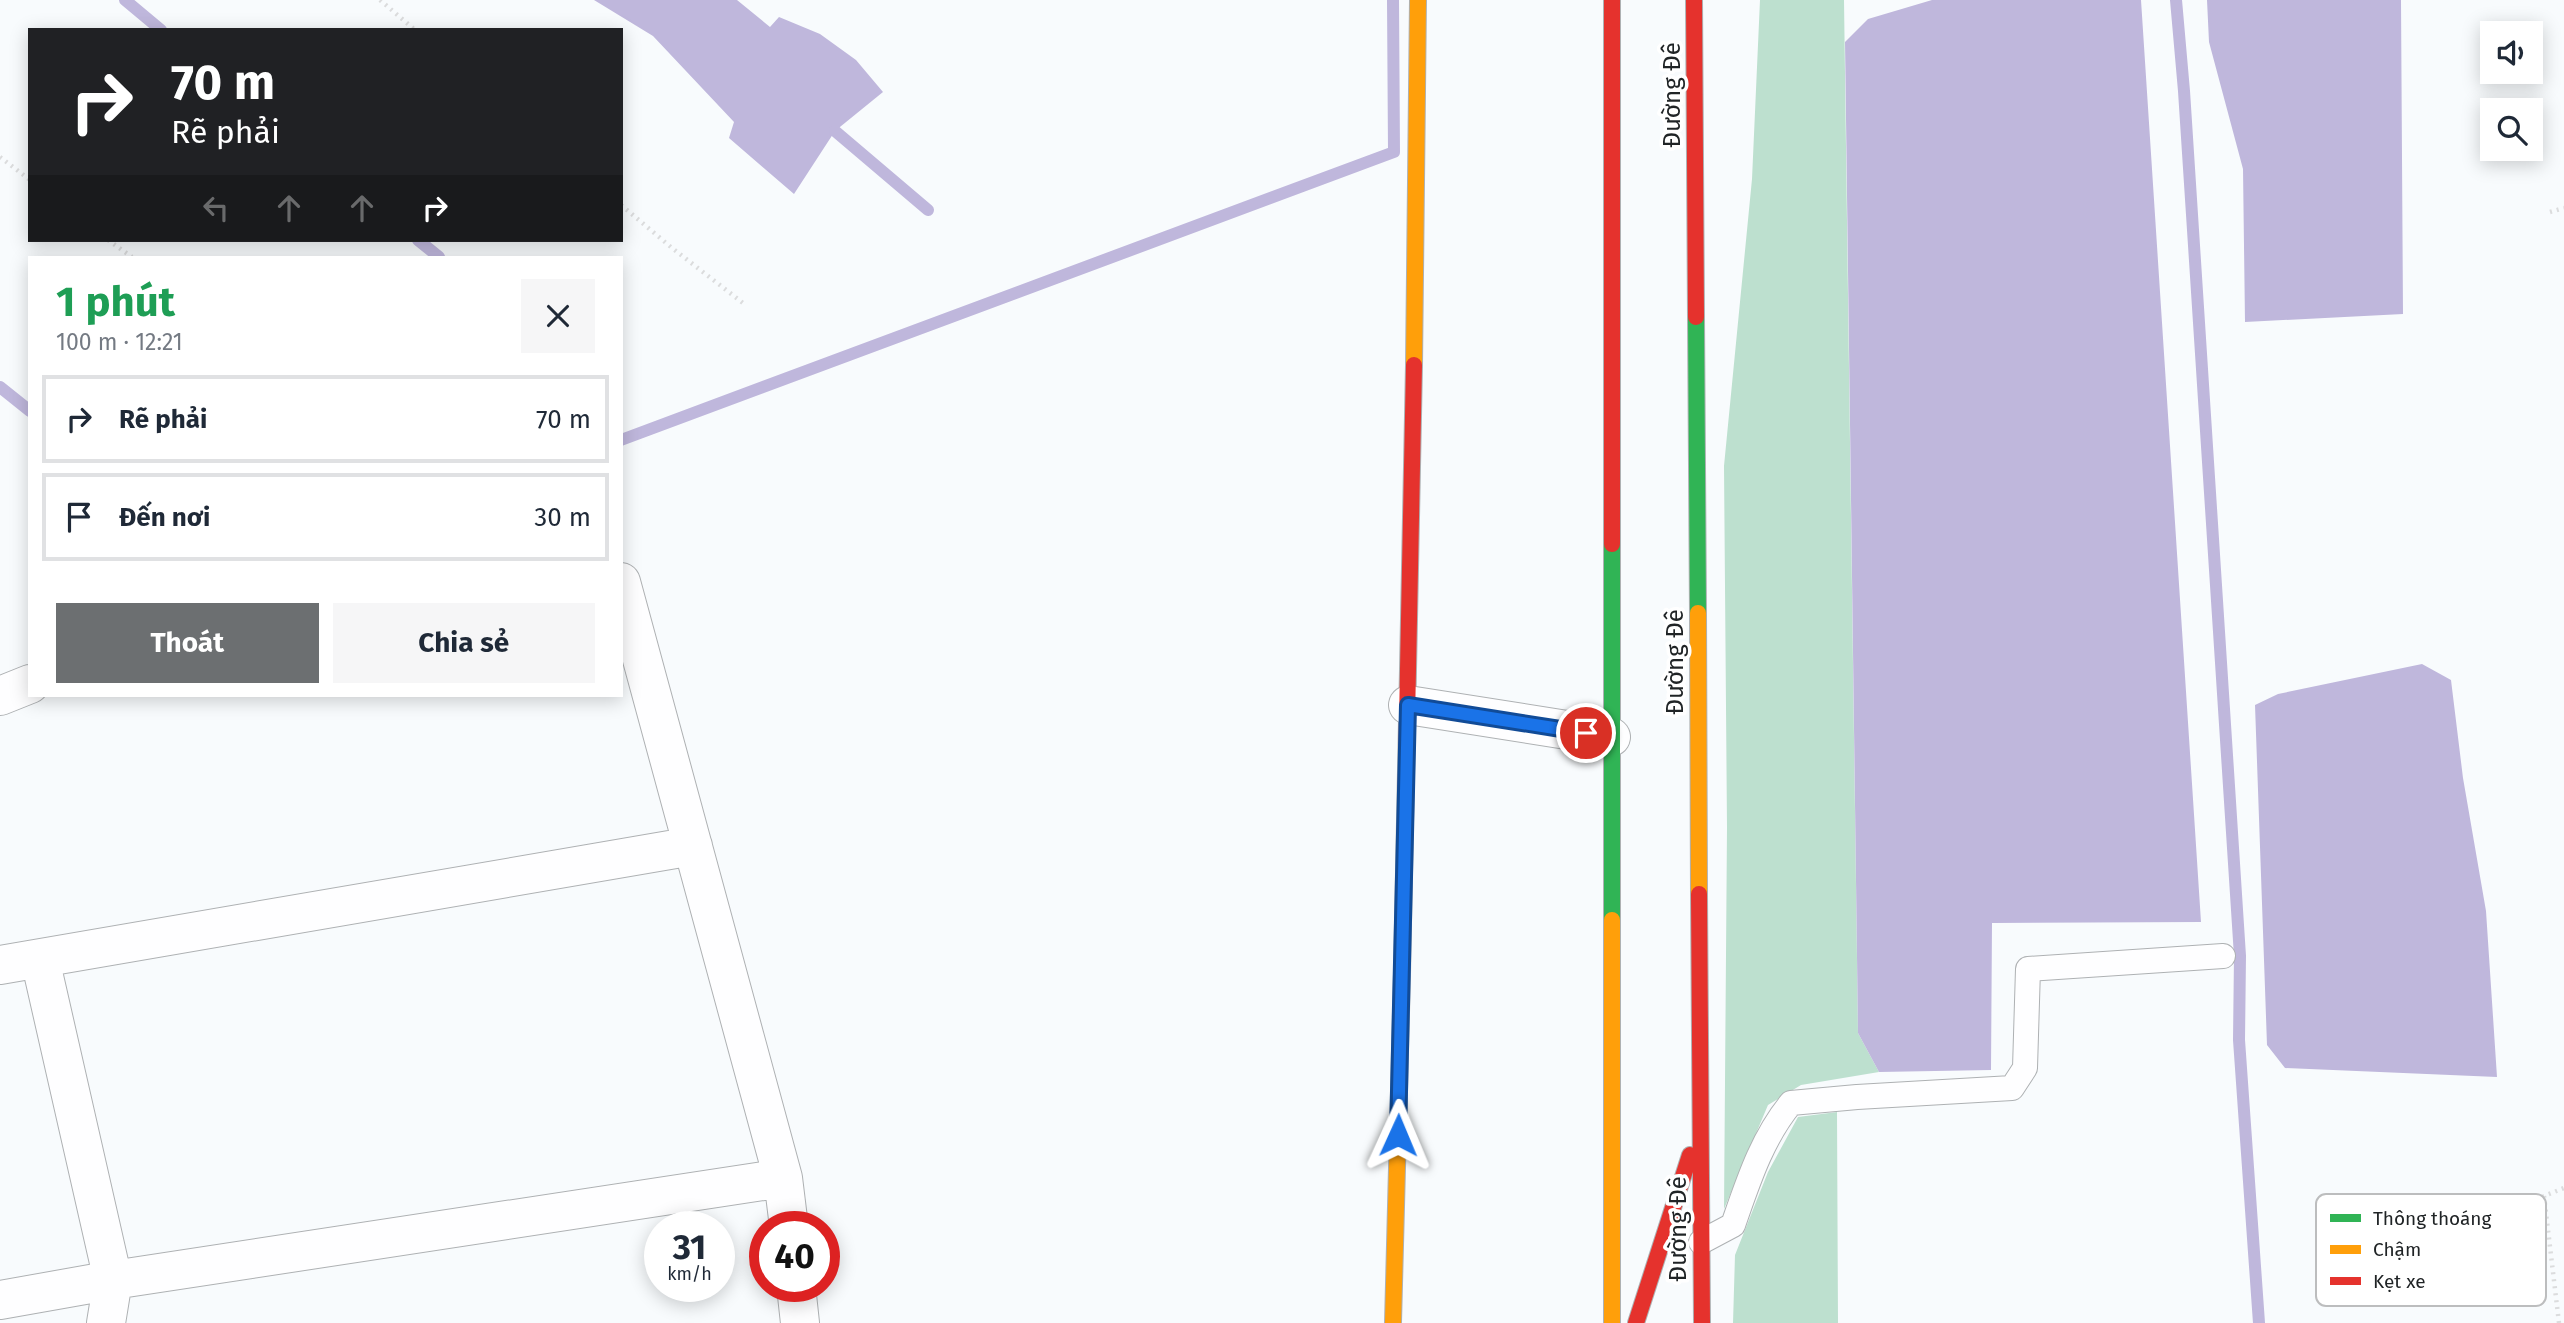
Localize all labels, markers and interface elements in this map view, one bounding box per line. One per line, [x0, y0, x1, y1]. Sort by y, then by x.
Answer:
map controls [2480, 21, 2543, 161]
button: sound [2480, 21, 2543, 84]
street label: Đường Đê [1658, 42, 1686, 148]
text: 70 m [171, 53, 275, 112]
icon: right [56, 56, 147, 147]
button: search [2480, 98, 2543, 161]
text: Rẽ phải [171, 113, 280, 151]
icon: left [197, 189, 235, 227]
icon: ahead [270, 189, 308, 227]
icon: ahead [343, 189, 381, 227]
icon: right [416, 189, 454, 227]
text: 1 phút [56, 277, 175, 327]
button: close [521, 279, 595, 353]
text: 100 m · 12:21 [56, 328, 183, 356]
icon: right [60, 400, 98, 438]
text: Rẽ phải [119, 404, 207, 435]
text: 70 m [536, 404, 591, 435]
icon: arrive [60, 498, 98, 536]
text: Đến nơi [119, 502, 210, 533]
text: 30 m [534, 502, 591, 533]
button: Thoát [56, 603, 319, 683]
button: Chia sẻ [333, 603, 595, 683]
street label: Đường Đê [1661, 609, 1689, 715]
pin [1556, 703, 1616, 763]
icon: arrive [1567, 714, 1605, 752]
position arrow [1361, 1098, 1435, 1172]
street label: Đường Đê [1664, 1176, 1692, 1282]
legend [2316, 1194, 2546, 1306]
text: Thông thoáng [2373, 1207, 2491, 1230]
speed limit sign: 40 [749, 1211, 840, 1302]
text: 31 [673, 1226, 706, 1268]
text: Chậm [2373, 1238, 2421, 1261]
text: km/h [667, 1263, 712, 1285]
text: Kẹt xe [2373, 1270, 2426, 1293]

